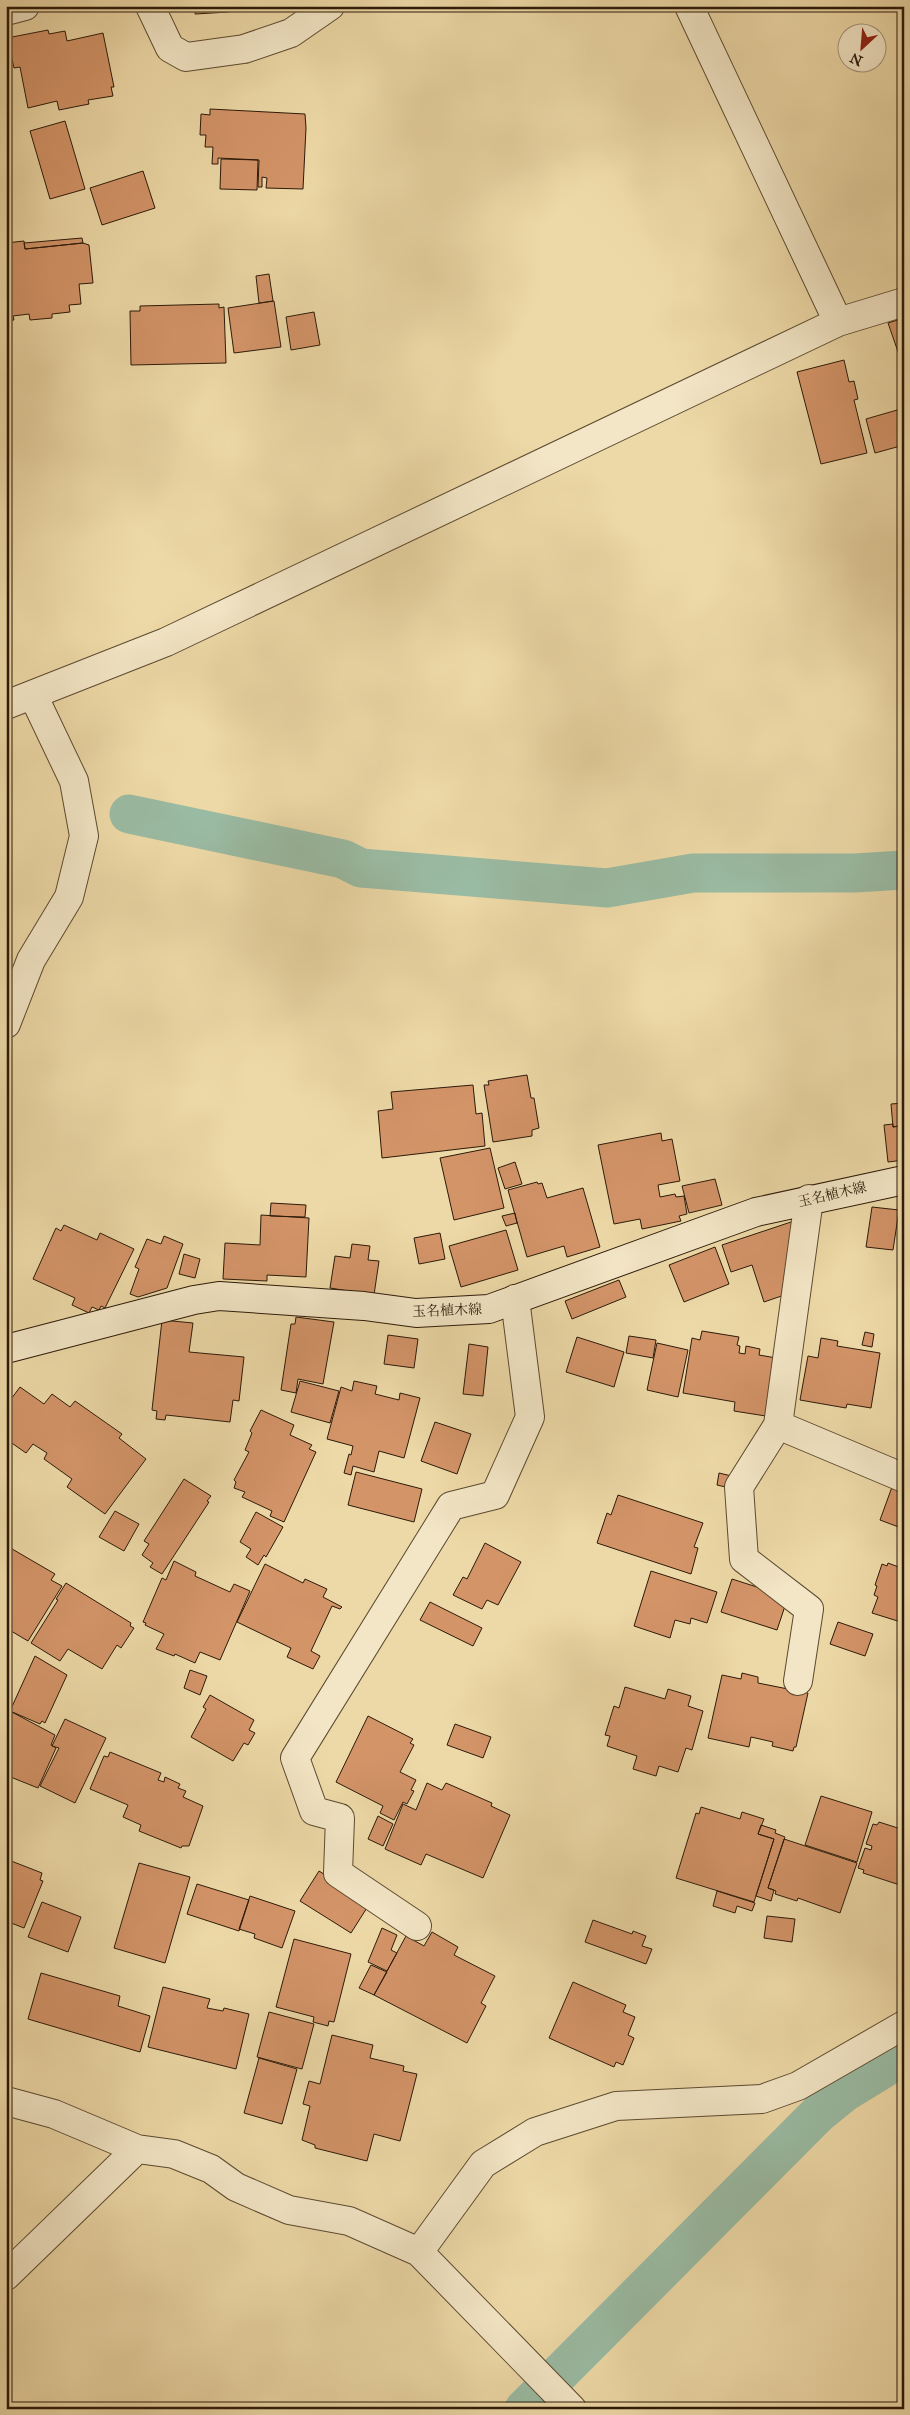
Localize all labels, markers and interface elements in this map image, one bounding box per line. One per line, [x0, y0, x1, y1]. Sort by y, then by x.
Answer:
north arrow [838, 22, 888, 72]
text: N [847, 49, 866, 69]
street label: 玉名植木線 [796, 1178, 868, 1211]
street label: 玉名植木線 [412, 1301, 482, 1320]

